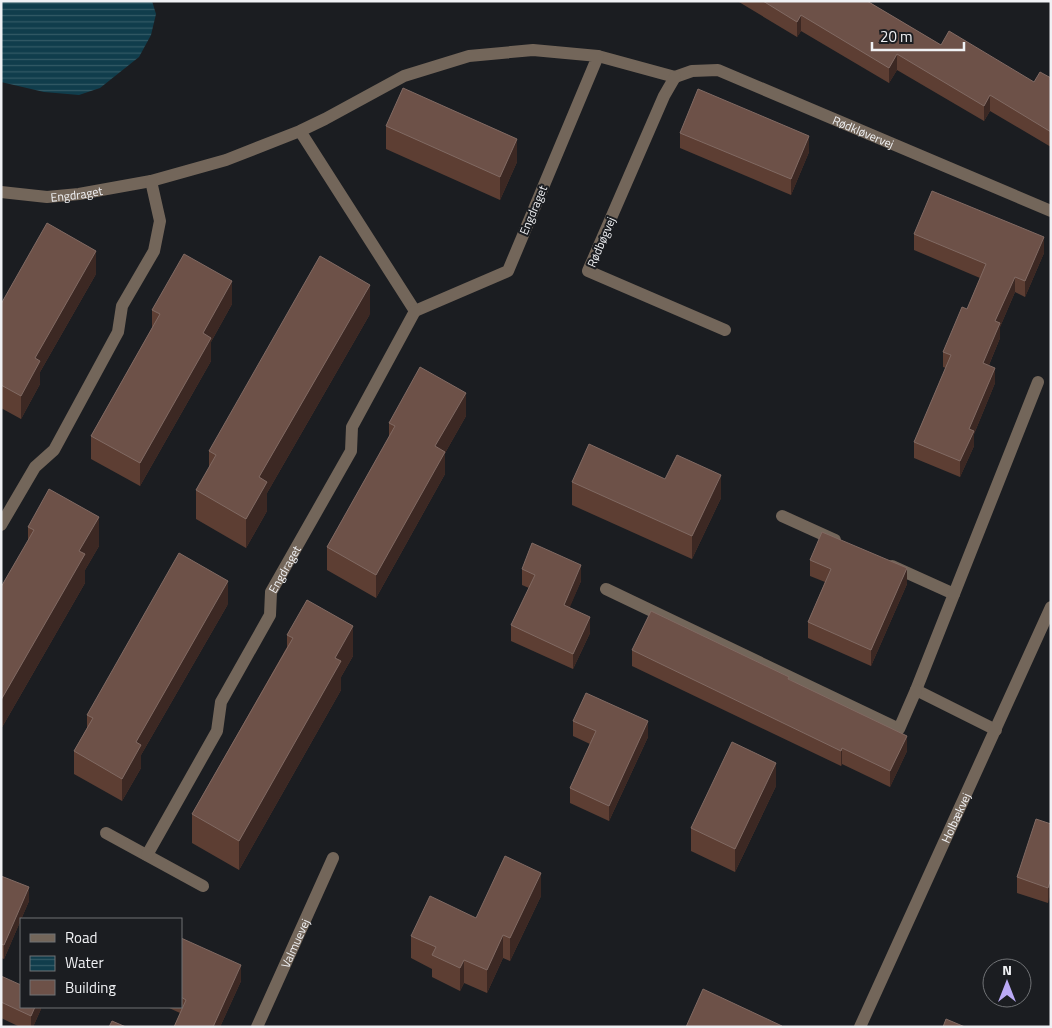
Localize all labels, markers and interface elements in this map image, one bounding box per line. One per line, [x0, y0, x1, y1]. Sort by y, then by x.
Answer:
scale bar [872, 20, 964, 52]
text: 20 m [880, 25, 913, 48]
street label: Rødkløvervej [830, 110, 897, 153]
street label: Engdraget [50, 180, 105, 206]
street label: Engdraget [514, 182, 552, 238]
street label: Rødbøgvej [582, 214, 620, 270]
street label: Engdraget [263, 541, 306, 596]
street label: Holbækvej [936, 789, 975, 846]
street label: Valmuevej [275, 915, 314, 971]
legend [20, 918, 182, 1008]
text: Road [65, 926, 97, 949]
text: Water [65, 951, 104, 974]
north arrow [982, 958, 1032, 1008]
text: N [1002, 959, 1012, 980]
text: Building [65, 976, 116, 999]

